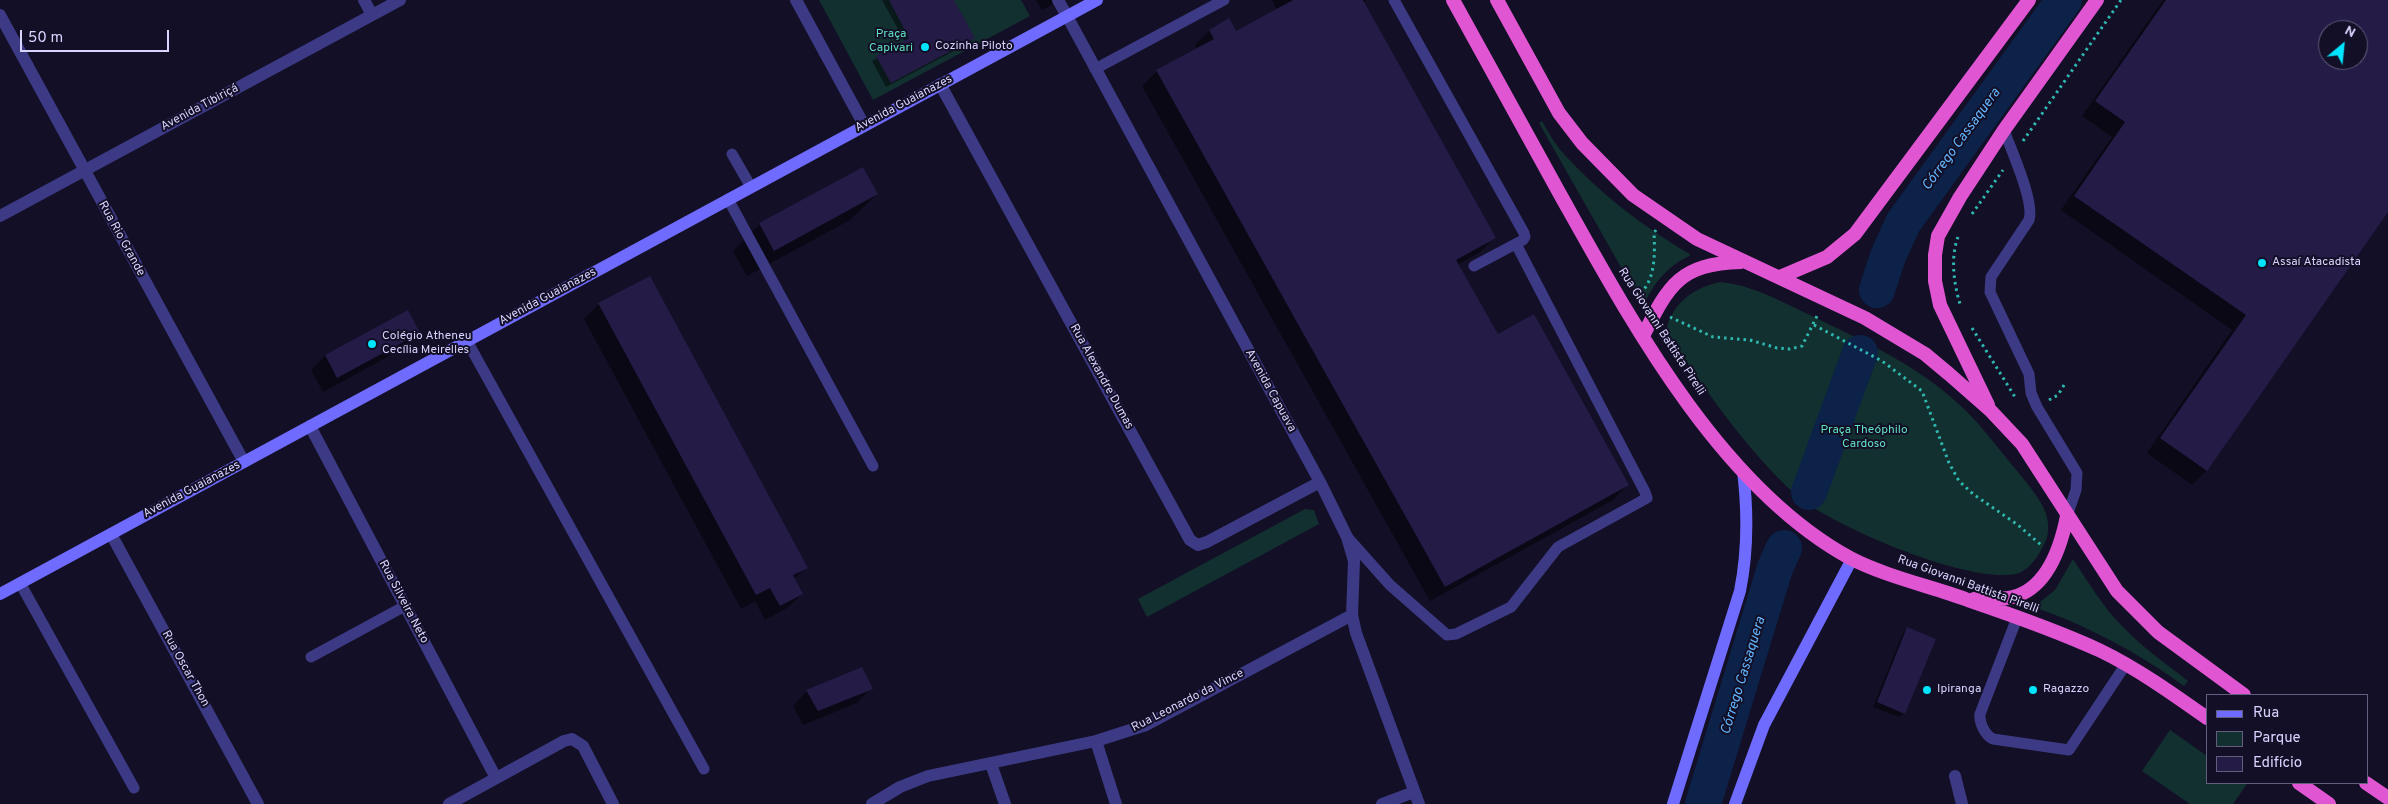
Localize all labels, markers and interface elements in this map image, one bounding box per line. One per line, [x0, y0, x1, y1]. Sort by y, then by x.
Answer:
scale bar [22, 20, 171, 52]
north arrow [2318, 20, 2368, 70]
text: N [2341, 22, 2358, 42]
park label: Praça Capivari [869, 28, 913, 56]
text: 50 m [28, 29, 63, 48]
place label: Cozinha Piloto [935, 40, 1013, 54]
marker: Cozinha Piloto [919, 41, 931, 53]
street label: Avenida Guaianazes [853, 72, 955, 136]
street label: Avenida Tibiriçá [159, 82, 241, 134]
water label: Córrego Cassaquera [1919, 86, 2005, 194]
street label: Rua Rio Grande [94, 199, 148, 279]
place label: Assaí Atacadista [2272, 256, 2361, 270]
marker: Assaí Atacadista [2256, 257, 2268, 269]
street label: Avenida Guaianazes [497, 265, 599, 329]
street label: Rua Giovanni Battista Pirelli [1614, 265, 1708, 399]
street label: Rua Alexandre Dumas [1066, 322, 1136, 432]
place label: Colégio Atheneu Cecília Meirelles [382, 330, 471, 358]
marker: Colégio Atheneu Cecília Meirelles [366, 338, 378, 350]
street label: Avenida Capuava [1241, 347, 1299, 435]
park label: Praça Theóphilo Cardoso [1820, 424, 1908, 452]
street label: Avenida Guaianazes [141, 458, 243, 522]
street label: Rua Giovanni Battista Pirelli [1895, 553, 2041, 617]
street label: Rua Silveira Neto [375, 558, 431, 646]
water label: Córrego Cassaquera [1718, 615, 1770, 737]
street label: Rua Oscar Thon [158, 628, 212, 710]
street label: Rua Leonardo da Vince [1130, 666, 1246, 736]
place label: Ipiranga [1937, 683, 1981, 697]
place label: Ragazzo [2043, 683, 2089, 697]
marker: Ipiranga [1921, 684, 1933, 696]
marker: Ragazzo [2027, 684, 2039, 696]
legend [2206, 694, 2368, 784]
text: Rua [2253, 704, 2279, 723]
text: Parque [2253, 729, 2301, 748]
text: Edifício [2253, 754, 2302, 773]

